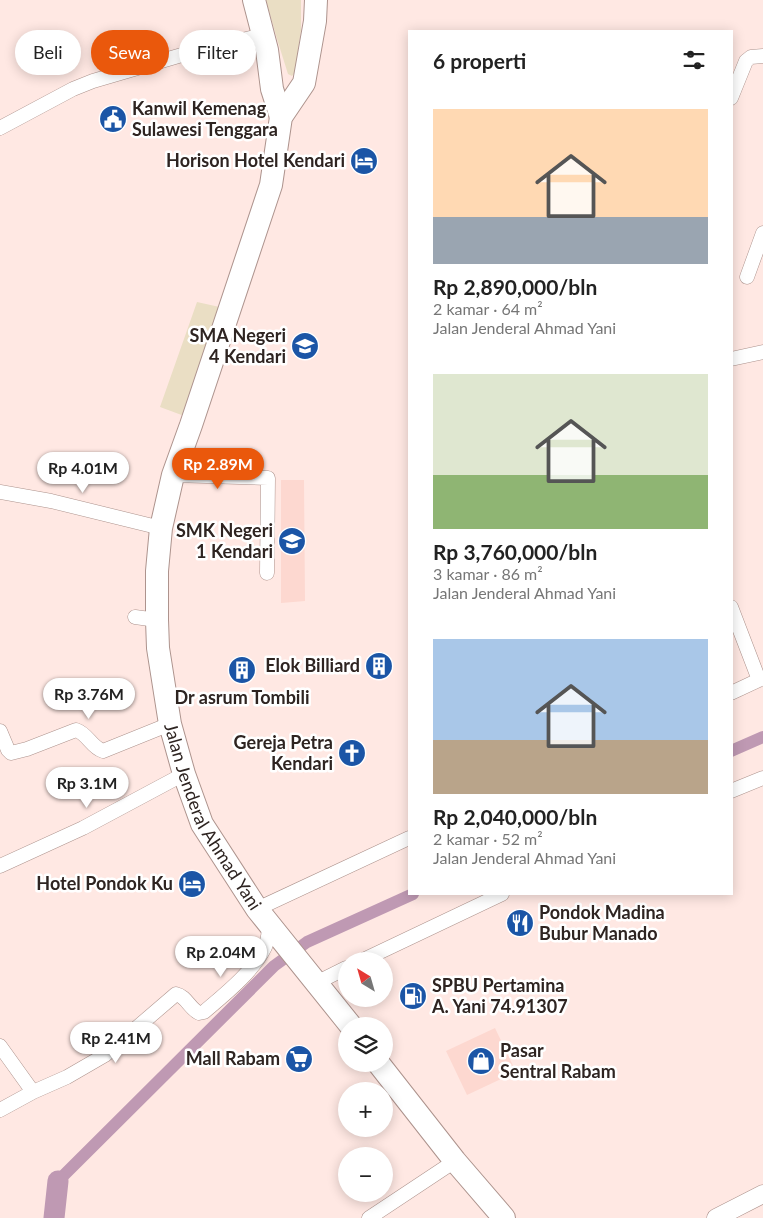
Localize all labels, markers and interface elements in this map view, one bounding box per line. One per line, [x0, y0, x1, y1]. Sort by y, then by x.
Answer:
chip: Beli [15, 30, 81, 75]
chip: Sewa [91, 30, 169, 75]
chip: Filter [179, 30, 256, 75]
icon: filters [680, 46, 708, 74]
text: 6 properti [433, 48, 526, 73]
place label: Kanwil Kemenag Sulawesi Tenggara [132, 97, 278, 140]
public building icon: Kanwil Kemenag Sulawesi Tenggara [98, 104, 128, 134]
icon: home [526, 141, 616, 231]
hotel icon: Horison Hotel Kendari [349, 146, 379, 176]
place label: Horison Hotel Kendari [166, 149, 345, 171]
text: Rp 2,890,000/bln [433, 274, 597, 299]
text: 2 kamar · 64 m² [433, 299, 543, 318]
text: Jalan Jenderal Ahmad Yani [433, 318, 616, 337]
place label: SMA Negeri 4 Kendari [189, 324, 286, 367]
school or university icon: SMA Negeri 4 Kendari [290, 331, 320, 361]
icon: home [526, 406, 616, 496]
pin: Rp 2.89M [166, 448, 270, 490]
pin: Rp 4.01M [31, 452, 135, 494]
text: Rp 2.89M [183, 454, 253, 473]
text: Rp 4.01M [48, 458, 118, 477]
place label: SMK Negeri 1 Kendari [176, 519, 273, 562]
school or university icon: SMK Negeri 1 Kendari [277, 526, 307, 556]
text: Rp 3,760,000/bln [433, 539, 597, 564]
text: 3 kamar · 86 m² [433, 564, 543, 583]
text: Jalan Jenderal Ahmad Yani [433, 583, 616, 602]
building icon: Elok Billiard [364, 651, 394, 681]
place label: Elok Billiard [265, 654, 360, 676]
building icon: Dr asrum Tombili [227, 655, 257, 685]
icon: home [526, 671, 616, 761]
pin: Rp 3.76M [37, 678, 141, 720]
text: Rp 3.76M [54, 684, 124, 703]
place label: Dr asrum Tombili [175, 686, 309, 708]
street label: Jalan Jenderal Ahmad Yani [160, 720, 267, 914]
place label: Gereja Petra Kendari [234, 731, 333, 774]
church icon: Gereja Petra Kendari [337, 738, 367, 768]
pin: Rp 3.1M [41, 766, 133, 809]
text: Rp 3.1M [57, 773, 117, 792]
text: Rp 2,040,000/bln [433, 804, 597, 829]
text: 2 kamar · 52 m² [433, 829, 543, 848]
text: Jalan Jenderal Ahmad Yani [433, 848, 616, 867]
hotel icon: Hotel Pondok Ku [177, 869, 207, 899]
place label: Hotel Pondok Ku [36, 872, 173, 894]
place label: Pondok Madina Bubur Manado [539, 901, 665, 944]
restaurant icon: Pondok Madina Bubur Manado [505, 908, 535, 938]
pin: Rp 2.04M [169, 936, 273, 978]
text: Rp 2.04M [186, 942, 256, 961]
north arrow [338, 952, 392, 1008]
map controls [338, 952, 393, 1202]
place label: SPBU Pertamina A. Yani 74.91307 [431, 974, 568, 1017]
fuel station icon: SPBU Pertamina A. Yani 74.91307 [398, 981, 428, 1011]
button: layers [338, 1017, 393, 1072]
pin: Rp 2.41M [64, 1022, 168, 1064]
text: Rp 2.41M [81, 1028, 151, 1047]
place label: Pasar Sentral Rabam [500, 1039, 616, 1082]
supermarket icon: Mall Rabam [284, 1044, 314, 1074]
shop icon: Pasar Sentral Rabam [466, 1046, 496, 1076]
place label: Mall Rabam [186, 1047, 280, 1069]
button: + [338, 1082, 393, 1137]
button: − [338, 1147, 393, 1202]

